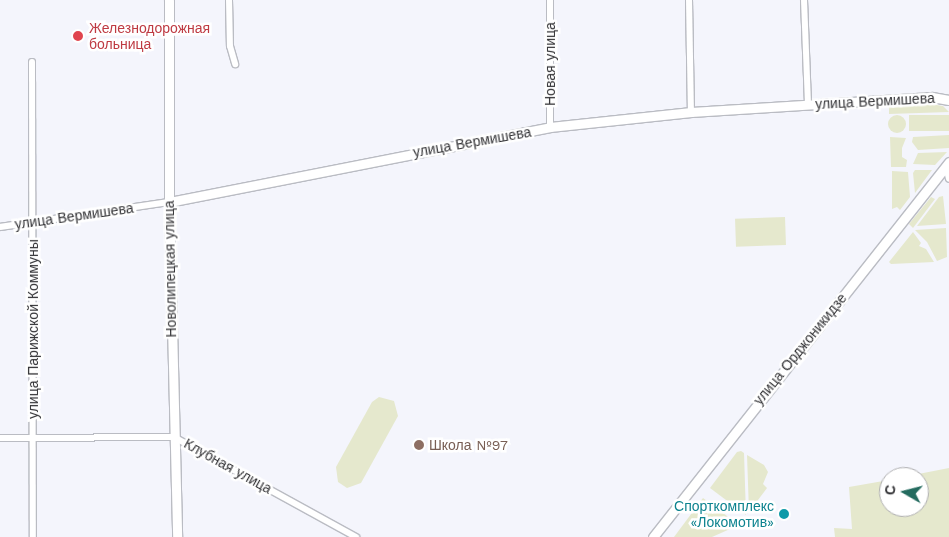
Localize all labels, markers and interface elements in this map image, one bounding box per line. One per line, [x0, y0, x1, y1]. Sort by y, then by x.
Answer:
place label: Железнодорожная больница [89, 20, 210, 52]
street label: Новая улица [542, 22, 558, 106]
marker: Железнодорожная больница [71, 29, 85, 43]
street label: улица Вермишева [815, 89, 935, 113]
street label: улица Вермишева [412, 123, 532, 161]
street label: улица Вермишева [14, 199, 134, 233]
street label: Новолипецкая улица [160, 200, 180, 338]
street label: улица Парижской Коммуны [25, 239, 41, 419]
street label: улица Орджоникидзе [750, 290, 850, 408]
street label: Клубная улица [181, 435, 275, 497]
place label: Школа №97 [429, 437, 508, 453]
marker: Школа №97 [413, 439, 425, 451]
north arrow [879, 467, 929, 517]
text: С [882, 484, 899, 496]
place label: Спорткомплекс «Локомотив» [674, 498, 774, 530]
marker: Спорткомплекс «Локомотив» [778, 508, 790, 520]

